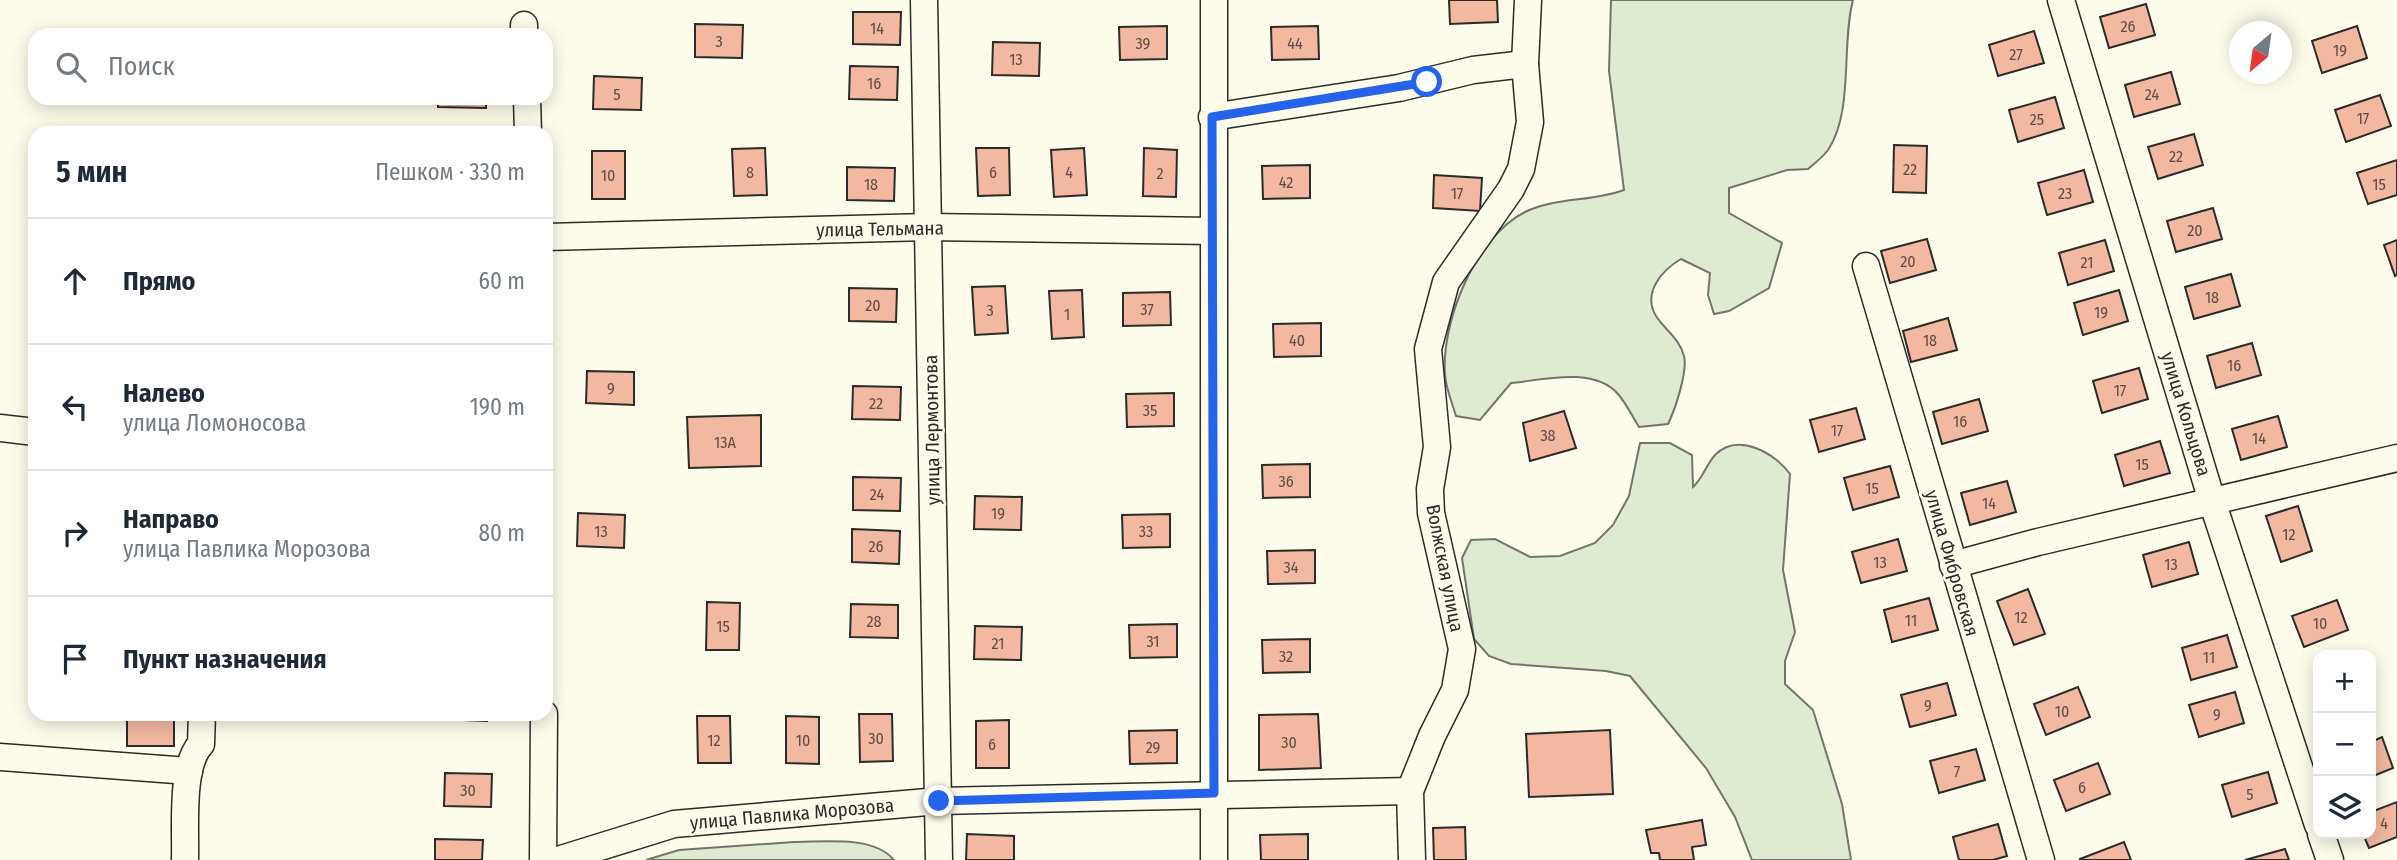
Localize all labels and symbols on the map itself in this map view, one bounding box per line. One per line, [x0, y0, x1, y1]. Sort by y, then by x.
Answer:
house number: 26 [2121, 17, 2136, 36]
house number: 14 [870, 19, 884, 38]
north arrow [2229, 21, 2292, 84]
house number: 3 [715, 32, 723, 51]
house number: 39 [1136, 34, 1151, 53]
house number: 44 [1287, 34, 1303, 53]
house number: 19 [2333, 41, 2347, 60]
house number: 27 [2009, 45, 2023, 64]
house number: 13 [1009, 50, 1023, 69]
route start [1411, 66, 1442, 97]
house number: 16 [867, 74, 881, 93]
house number: 5 [613, 85, 621, 104]
house number: 24 [2145, 85, 2159, 104]
house number: 17 [2357, 109, 2370, 128]
house number: 25 [2030, 110, 2044, 129]
house number: 22 [2169, 147, 2183, 166]
house number: 22 [1903, 160, 1917, 179]
house number: 8 [746, 163, 754, 182]
house number: 6 [989, 163, 997, 182]
house number: 4 [1065, 163, 1073, 182]
house number: 2 [1156, 164, 1164, 183]
house number: 10 [601, 166, 615, 185]
house number: 42 [1279, 173, 1293, 192]
house number: 18 [864, 175, 878, 194]
house number: 15 [2372, 175, 2386, 194]
house number: 17 [1451, 184, 1464, 203]
house number: 23 [2058, 184, 2072, 203]
street label: улица Тельмана [816, 216, 944, 242]
house number: 20 [2187, 221, 2203, 240]
house number: 20 [1900, 252, 1916, 271]
house number: 21 [2081, 253, 2093, 272]
house number: 18 [2205, 288, 2219, 307]
house number: 20 [865, 296, 881, 315]
house number: 37 [1140, 300, 1154, 319]
house number: 3 [986, 301, 994, 320]
house number: 19 [2094, 303, 2108, 322]
house number: 1 [1064, 305, 1070, 324]
house number: 40 [1289, 331, 1305, 350]
house number: 18 [1923, 331, 1937, 350]
street label: улица Кольцова [2156, 349, 2216, 479]
street label: улица Лермонтова [919, 355, 945, 505]
house number: 16 [2227, 356, 2241, 375]
house number: 9 [607, 379, 615, 398]
house number: 17 [2114, 381, 2127, 400]
house number: 22 [869, 394, 883, 413]
house number: 35 [1143, 401, 1157, 420]
house number: 16 [1953, 412, 1967, 431]
house number: 17 [1831, 421, 1844, 440]
house number: 38 [1540, 426, 1556, 445]
house number: 14 [2252, 429, 2266, 448]
house number: 13А [714, 433, 737, 452]
house number: 15 [2135, 455, 2149, 474]
house number: 36 [1278, 472, 1294, 491]
house number: 15 [1865, 479, 1879, 498]
house number: 24 [870, 485, 884, 504]
street label: улица Фибровская [1920, 487, 1984, 639]
house number: 14 [1982, 494, 1996, 513]
street label: Волжская улица [1421, 502, 1469, 634]
house number: 19 [991, 504, 1005, 523]
house number: 13 [594, 522, 608, 541]
house number: 33 [1139, 522, 1153, 541]
house number: 12 [2282, 525, 2296, 544]
house number: 26 [869, 537, 884, 556]
house number: 13 [1873, 553, 1887, 572]
house number: 13 [2164, 555, 2178, 574]
house number: 34 [1284, 558, 1299, 577]
house number: 12 [2014, 608, 2028, 627]
house number: 11 [1905, 611, 1917, 630]
house number: 28 [866, 612, 882, 631]
house number: 10 [2313, 614, 2327, 633]
house number: 15 [716, 617, 730, 636]
house number: 31 [1146, 632, 1160, 651]
house number: 21 [992, 634, 1004, 653]
house number: 32 [1279, 647, 1293, 666]
house number: 11 [2203, 648, 2215, 667]
house number: 9 [1924, 696, 1932, 715]
house number: 10 [2055, 702, 2069, 721]
house number: 9 [2213, 705, 2221, 724]
house number: 30 [868, 729, 884, 748]
house number: 12 [707, 731, 721, 750]
house number: 10 [796, 731, 810, 750]
house number: 30 [1281, 733, 1297, 752]
house number: 6 [988, 735, 996, 754]
house number: 29 [1146, 738, 1161, 757]
house number: 7 [1954, 762, 1961, 781]
house number: 6 [2078, 778, 2086, 797]
house number: 30 [460, 781, 476, 800]
route end [923, 785, 954, 816]
house number: 5 [2246, 785, 2254, 804]
street label: улица Павлика Морозова [689, 794, 895, 834]
house number: 4 [2380, 814, 2388, 833]

